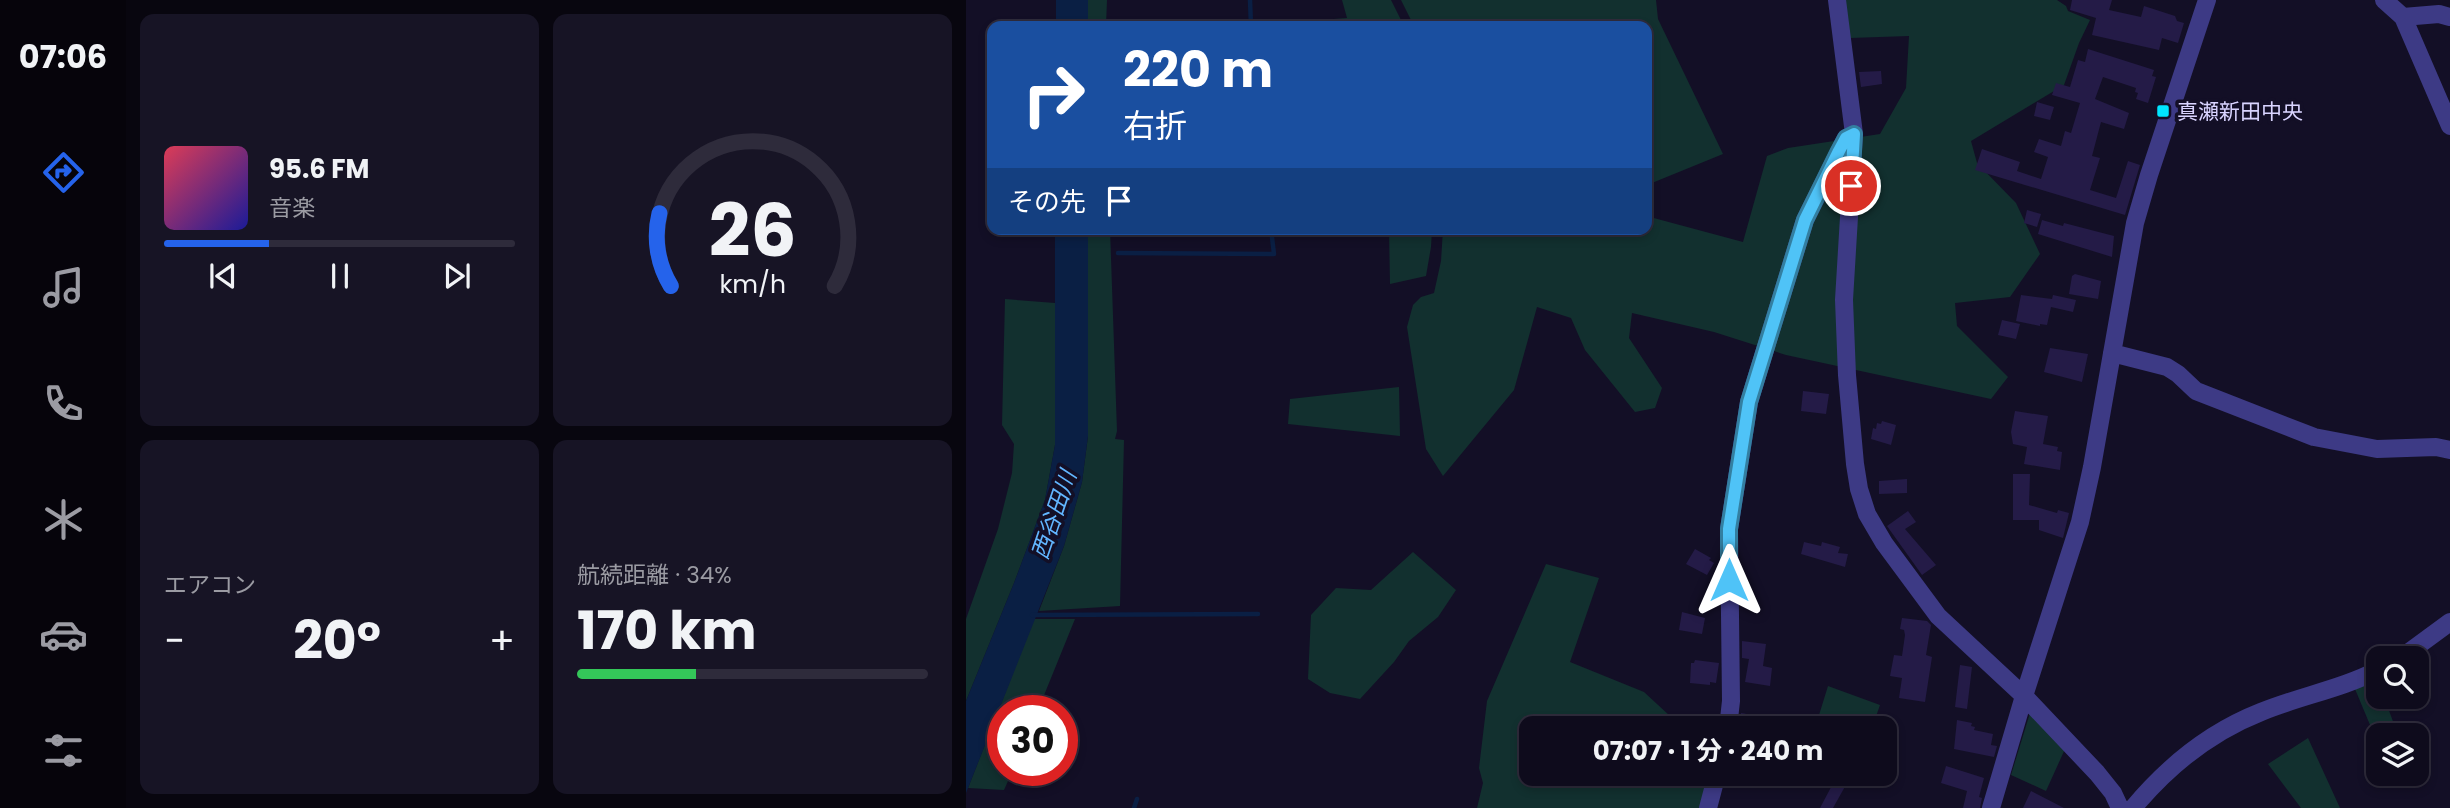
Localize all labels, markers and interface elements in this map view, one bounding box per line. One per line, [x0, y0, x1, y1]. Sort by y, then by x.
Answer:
text: 07:06 [19, 34, 107, 79]
text: 220 m [1123, 36, 1273, 104]
icon: right [1008, 49, 1099, 140]
place label: 真瀬新田中央 [2177, 97, 2303, 126]
text: 右折 [1123, 103, 1187, 148]
marker: 真瀬新田中央 [2155, 103, 2171, 119]
icon: directions [39, 148, 88, 197]
text: 95.6 FM [269, 151, 369, 187]
pin [1821, 156, 1881, 216]
icon: arrive [1832, 167, 1870, 205]
text: 26 [709, 181, 796, 282]
icon: arrive [1100, 182, 1138, 220]
text: その先 [1008, 184, 1086, 220]
text: 音楽 [269, 192, 315, 224]
icon: previous [204, 257, 242, 295]
icon: pause [321, 257, 359, 295]
icon: next [438, 257, 476, 295]
icon: music [39, 263, 88, 312]
text: km/h [719, 267, 786, 302]
icon: phone [39, 379, 88, 428]
water label: 西谷田川 [1024, 463, 1085, 564]
icon: climate [39, 495, 88, 544]
position arrow [1692, 543, 1766, 617]
text: 航続距離 · 34% [577, 559, 732, 591]
text: エアコン [164, 569, 256, 601]
text: 170 km [577, 594, 757, 667]
text: 20° [293, 604, 381, 677]
icon: car [39, 610, 88, 659]
text: − [164, 614, 185, 667]
text: + [489, 614, 515, 667]
map controls [2366, 646, 2429, 786]
button: search [2366, 646, 2429, 709]
speed limit sign: 30 [987, 695, 1078, 786]
button: layers [2366, 723, 2429, 786]
icon: filters [39, 726, 88, 775]
text: 07:07 · 1 分 · 240 m [1593, 733, 1823, 769]

